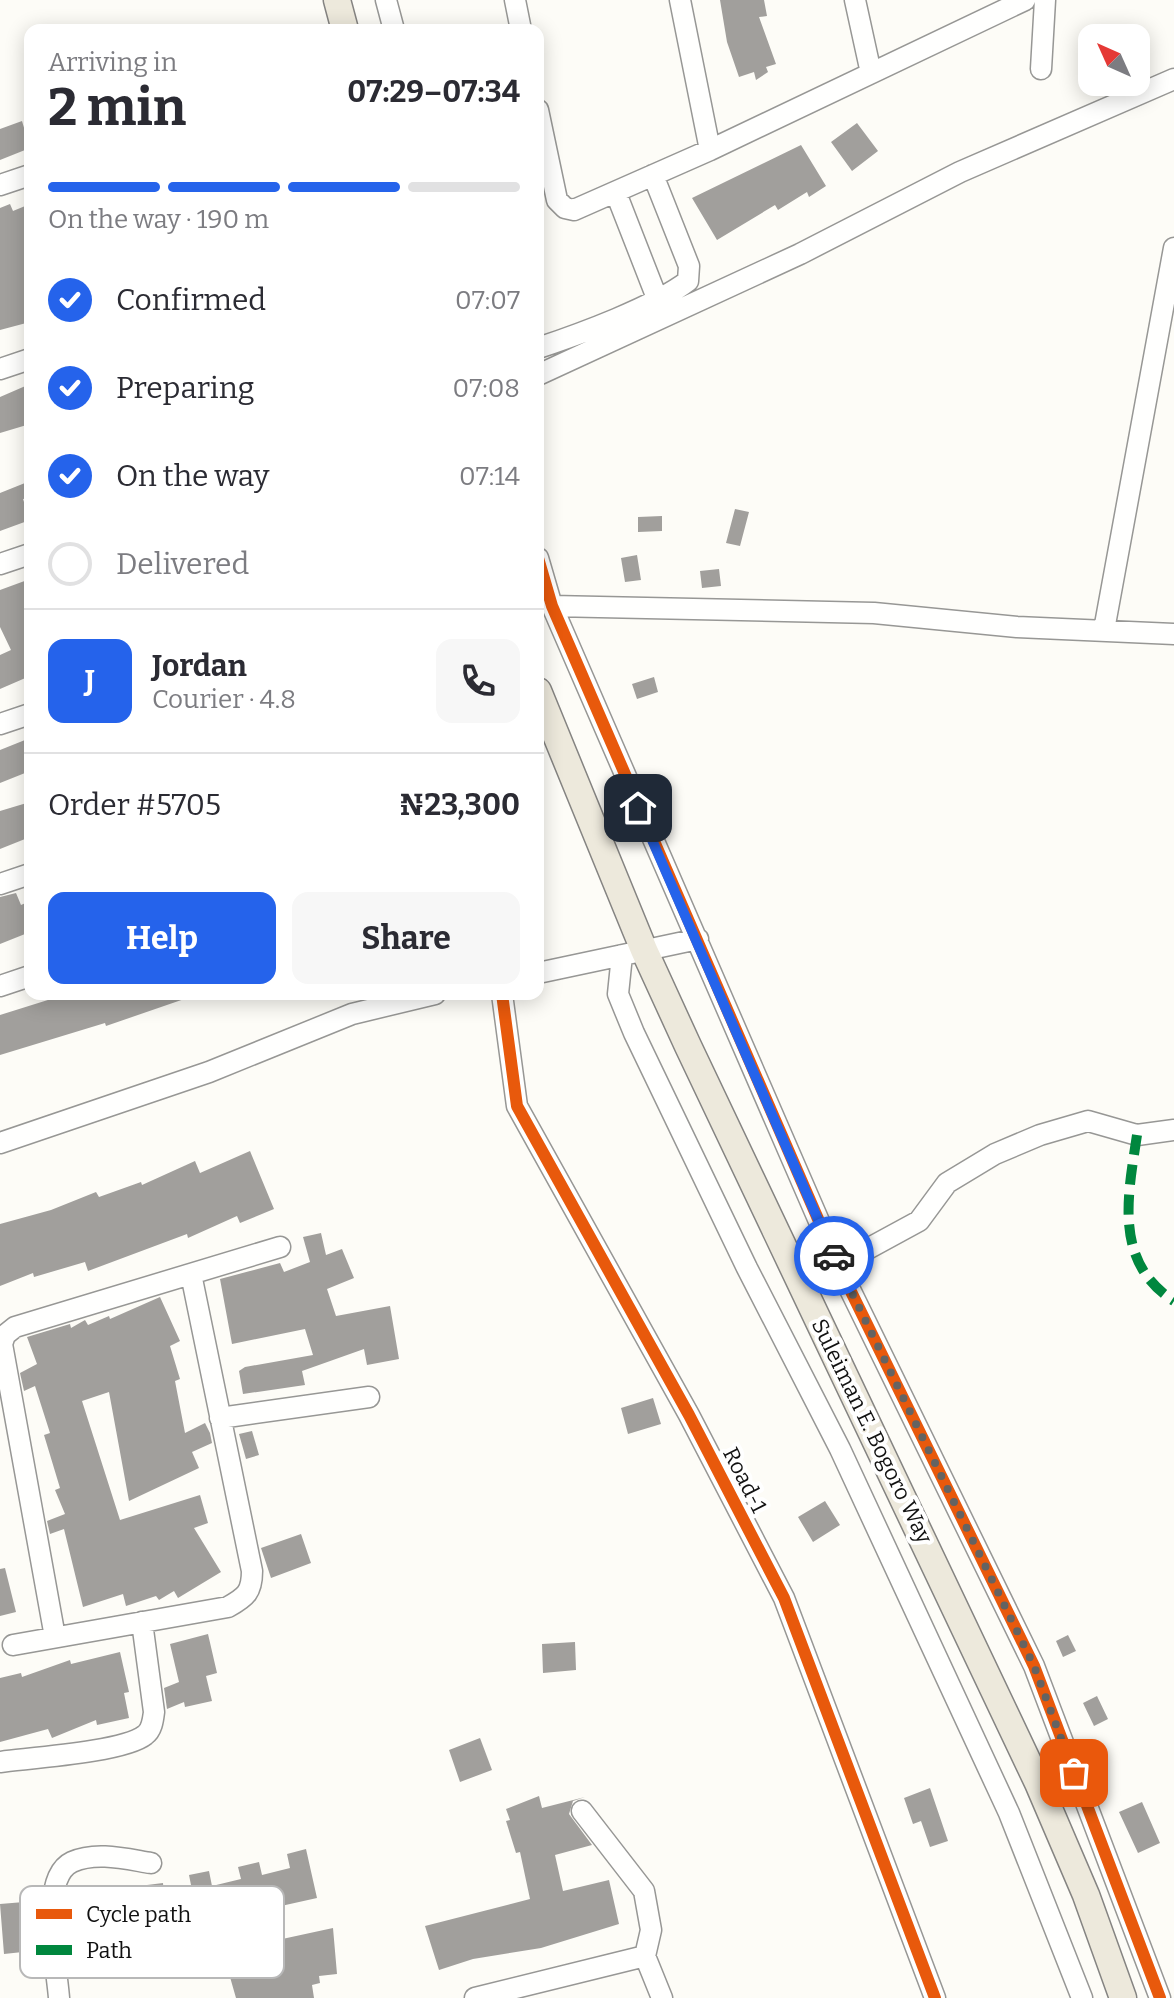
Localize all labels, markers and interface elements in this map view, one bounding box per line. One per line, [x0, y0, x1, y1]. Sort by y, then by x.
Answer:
north arrow [1078, 24, 1150, 96]
map controls [1078, 24, 1150, 96]
text: Arriving in [48, 47, 177, 78]
text: 07:29–07:34 [347, 74, 520, 110]
text: 2 min [48, 76, 186, 139]
text: On the way · 190 m [48, 204, 269, 235]
icon: check [48, 278, 92, 322]
text: Confirmed [116, 282, 266, 318]
text: 07:07 [455, 285, 520, 316]
icon: check [48, 366, 92, 410]
text: Preparing [116, 370, 254, 406]
text: 07:08 [453, 373, 520, 404]
icon: check [48, 454, 92, 498]
text: On the way [116, 458, 269, 494]
text: 07:14 [459, 461, 520, 492]
text: Delivered [116, 546, 249, 582]
button: phone [436, 639, 520, 723]
text: Jordan [152, 648, 247, 684]
text: J [85, 663, 95, 699]
text: Courier · 4.8 [152, 684, 296, 715]
pin [604, 774, 672, 842]
icon: home [616, 786, 660, 830]
text: Order #5705 [48, 787, 221, 823]
text: ₦23,300 [399, 787, 520, 823]
button: Help [48, 892, 276, 984]
button: Share [292, 892, 520, 984]
courier [794, 1216, 874, 1296]
icon: car [812, 1234, 856, 1278]
street label: Suleiman E. Bogoro Way [806, 1314, 938, 1548]
street label: Road-1 [717, 1443, 773, 1517]
pin [1040, 1739, 1108, 1807]
icon: bag [1052, 1751, 1096, 1795]
legend [20, 1886, 284, 1978]
text: Cycle path [86, 1901, 191, 1928]
text: Path [86, 1937, 132, 1964]

